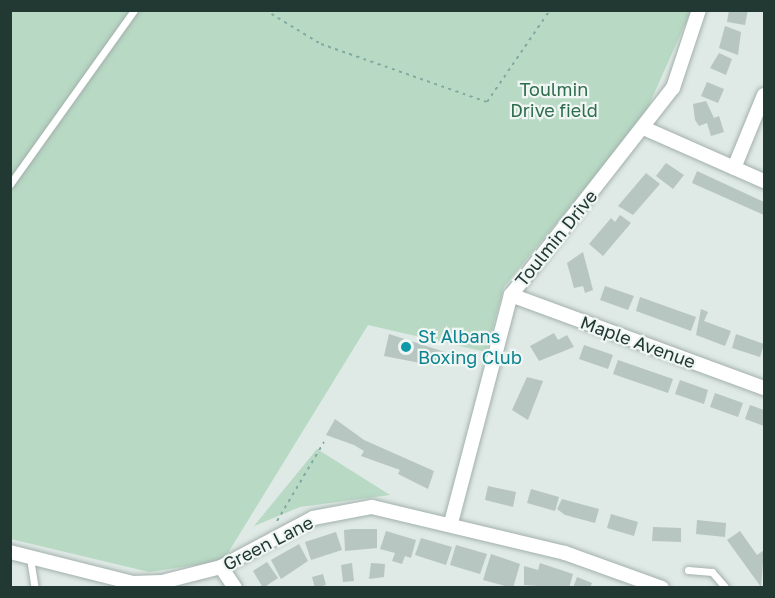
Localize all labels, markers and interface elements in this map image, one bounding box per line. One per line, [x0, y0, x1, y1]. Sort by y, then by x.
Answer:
park label: Toulmin Drive field [510, 79, 598, 122]
street label: Toulmin Drive [511, 185, 601, 291]
street label: Maple Avenue [578, 311, 698, 373]
place label: St Albans Boxing Club [418, 326, 522, 368]
marker: St Albans Boxing Club [399, 340, 413, 354]
street label: Green Lane [219, 511, 317, 575]

